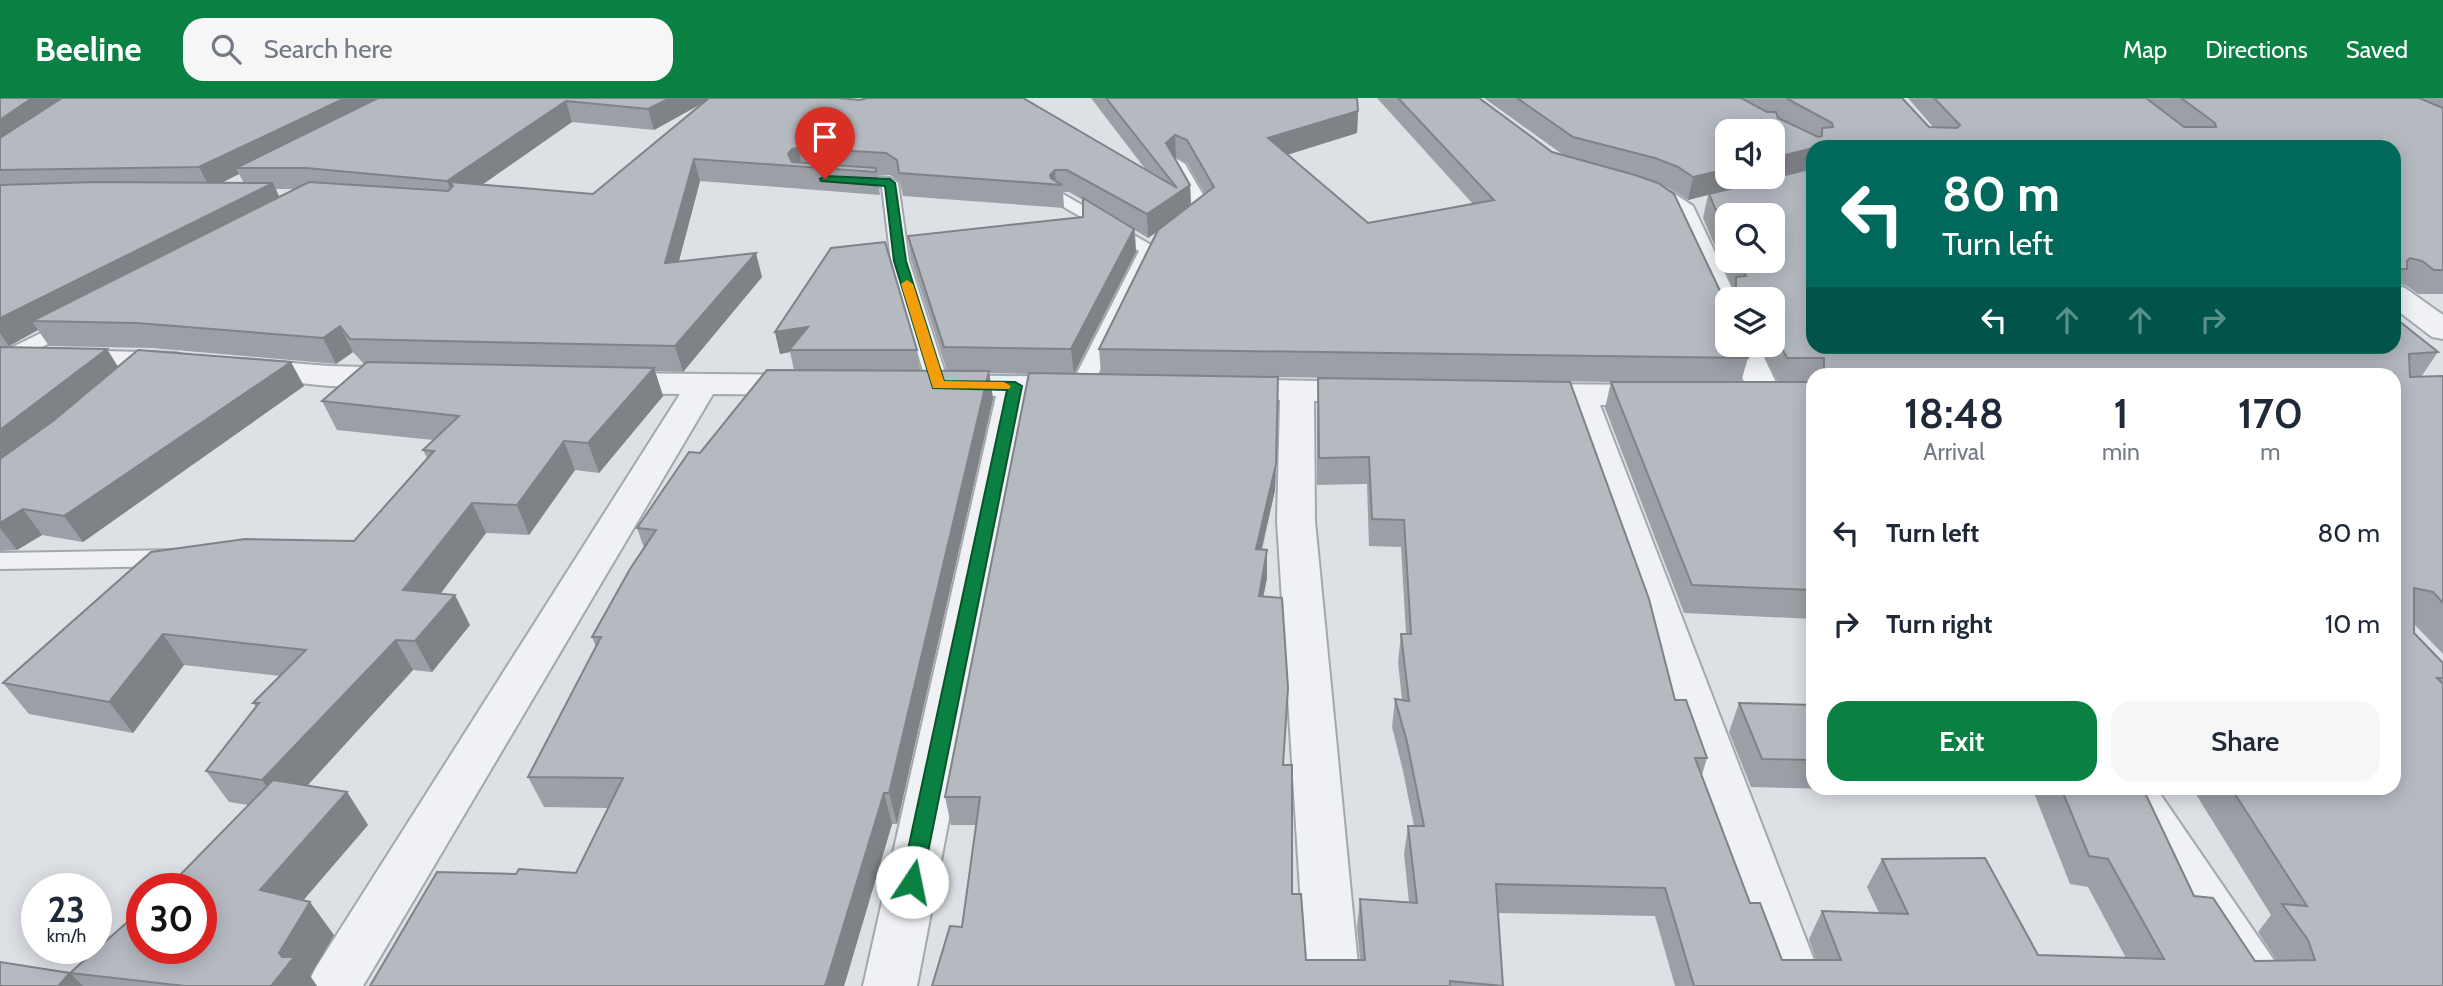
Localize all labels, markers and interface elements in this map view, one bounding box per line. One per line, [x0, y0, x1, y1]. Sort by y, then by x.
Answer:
search box [183, 18, 673, 81]
text: Beeline [35, 29, 141, 69]
icon: search [207, 30, 245, 68]
text: Search here [263, 33, 393, 65]
text: Map [2123, 35, 2167, 64]
text: Directions [2205, 35, 2308, 64]
text: Saved [2346, 35, 2408, 64]
pin [795, 107, 855, 179]
icon: arrive [806, 118, 844, 156]
map controls [1715, 119, 1785, 357]
button: sound [1715, 119, 1785, 189]
text: 80 m [1942, 164, 2060, 223]
icon: left [1827, 168, 1918, 259]
button: search [1715, 203, 1785, 273]
text: Turn left [1942, 224, 2053, 263]
button: layers [1715, 287, 1785, 357]
icon: left [1975, 301, 2013, 339]
icon: ahead [2048, 301, 2086, 339]
icon: ahead [2121, 301, 2159, 339]
icon: right [2194, 301, 2232, 339]
text: 18:48 [1904, 387, 2004, 439]
text: 1 [2113, 387, 2128, 439]
text: 170 [2238, 387, 2303, 439]
text: Arrival [1923, 438, 1985, 466]
text: min [2102, 438, 2140, 466]
text: m [2260, 438, 2280, 466]
icon: left [1827, 514, 1865, 552]
text: Turn left [1886, 517, 1979, 549]
text: 80 m [2317, 517, 2380, 549]
icon: right [1827, 605, 1865, 643]
text: Turn right [1886, 608, 1992, 640]
text: 10 m [2325, 608, 2380, 640]
button: Exit [1827, 701, 2097, 781]
button: Share [2111, 701, 2380, 781]
position arrow [875, 845, 949, 919]
speed limit sign: 30 [126, 873, 217, 964]
text: 23 [48, 888, 85, 931]
text: km/h [47, 925, 86, 947]

